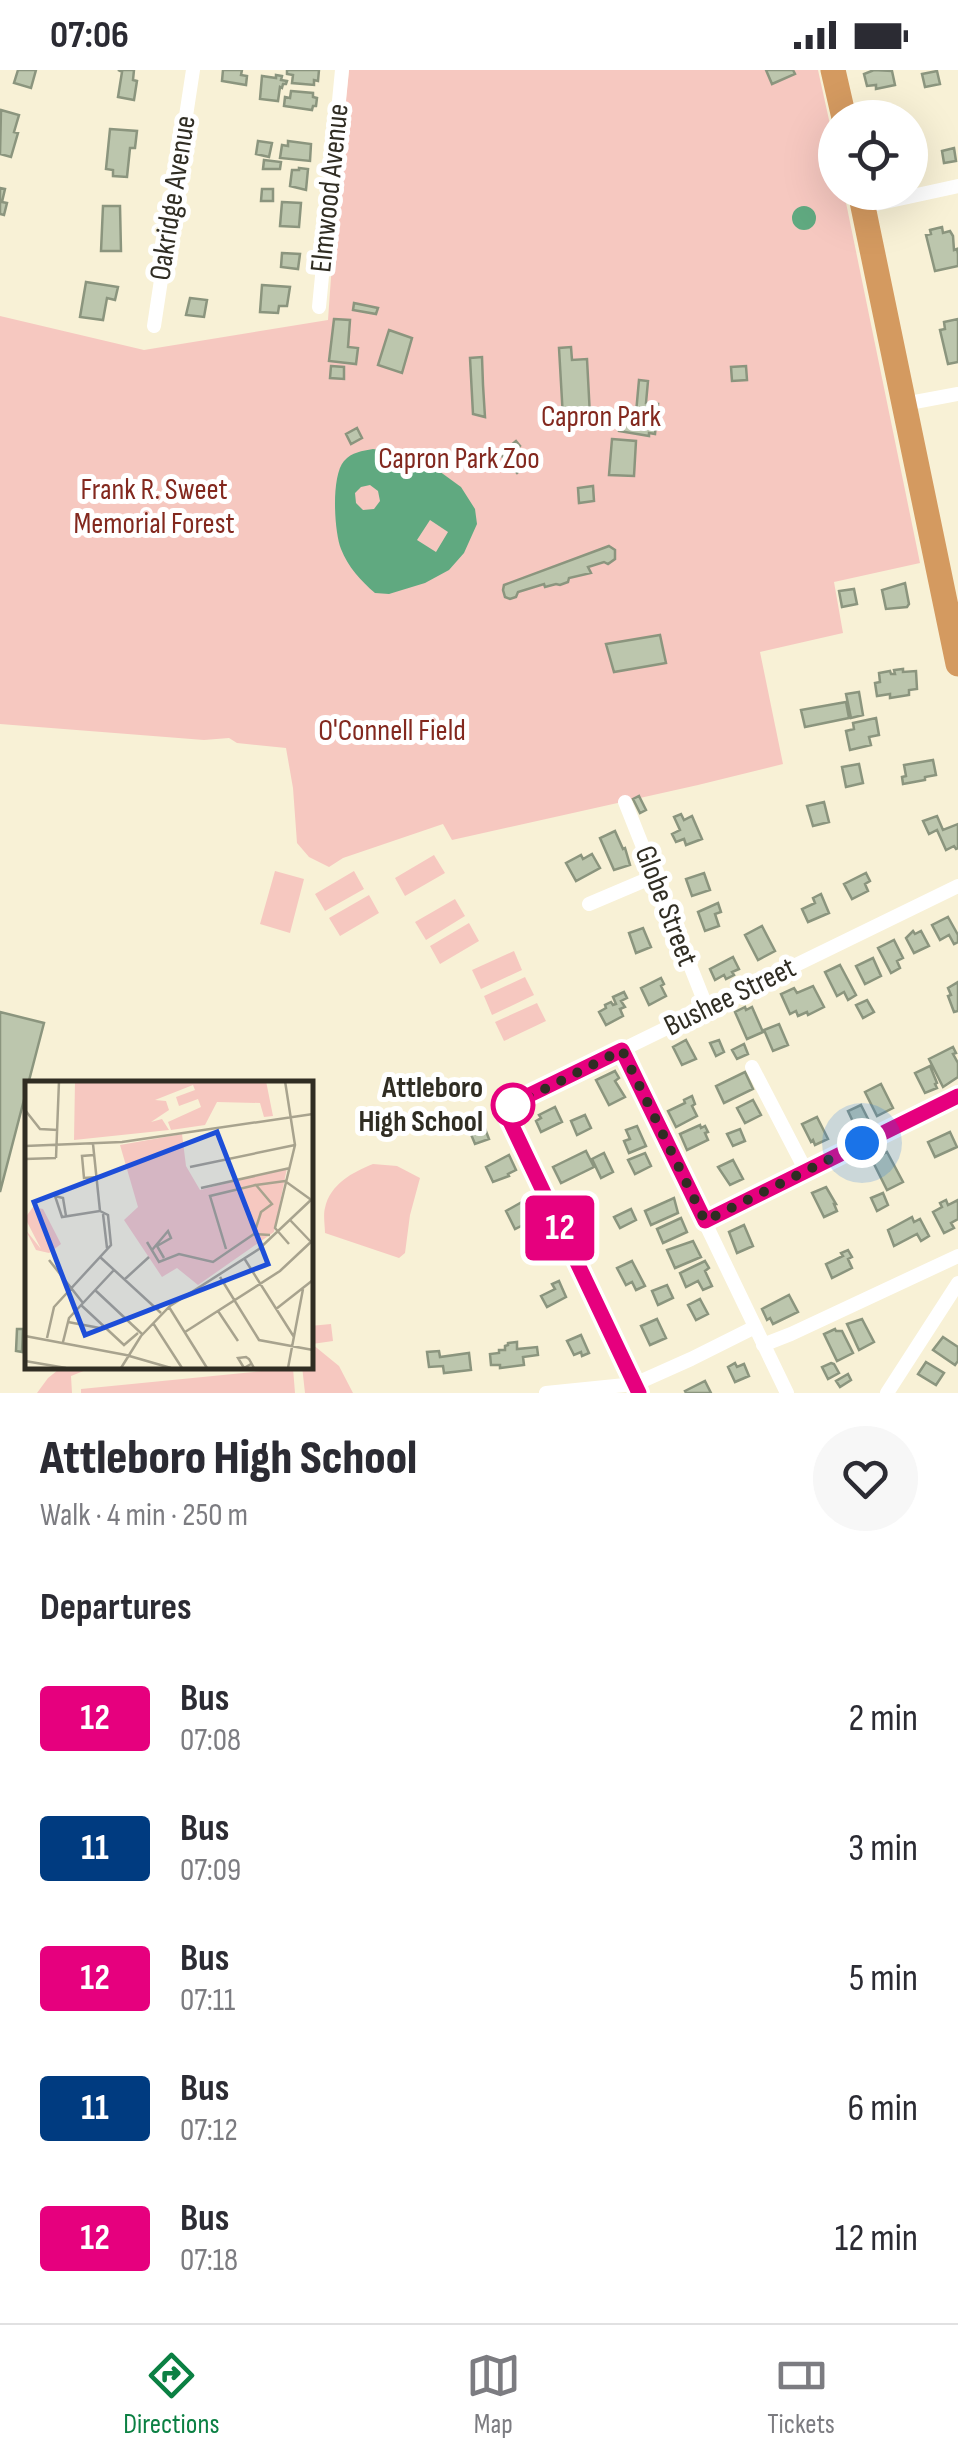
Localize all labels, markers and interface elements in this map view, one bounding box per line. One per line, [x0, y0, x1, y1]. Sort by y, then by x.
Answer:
text: 07:06 [50, 13, 129, 58]
map controls [818, 100, 928, 210]
button: locate [818, 100, 928, 210]
street label: Elmwood Avenue [303, 102, 357, 274]
street label: Oakridge Avenue [142, 113, 204, 283]
park label: Capron Park [541, 399, 662, 435]
park label: Capron Park Zoo [378, 441, 540, 477]
park label: Frank R. Sweet Memorial Forest [73, 472, 235, 542]
park label: O'Connell Field [318, 713, 466, 749]
street label: Globe Street [627, 841, 705, 971]
street label: Bushee Street [658, 950, 802, 1044]
place label: Attleboro High School [358, 1070, 483, 1140]
inset map [25, 1081, 312, 1368]
marker: Attleboro High School [492, 1084, 534, 1126]
your location [837, 1118, 887, 1168]
line badge: 12 [515, 1196, 605, 1260]
text: 12 [545, 1207, 575, 1250]
button: heart [813, 1426, 918, 1531]
text: Attleboro High School [40, 1430, 417, 1487]
text: Walk · 4 min · 250 m [40, 1496, 248, 1535]
text: Departures [40, 1585, 192, 1630]
text: Bus [180, 1676, 229, 1721]
text: 2 min [849, 1696, 918, 1741]
text: 12 [80, 1697, 110, 1740]
text: 07:08 [180, 1721, 241, 1760]
text: Bus [180, 1806, 229, 1851]
text: 3 min [848, 1826, 918, 1871]
text: 11 [81, 1827, 109, 1870]
text: 07:09 [180, 1851, 241, 1890]
text: Bus [180, 1936, 229, 1981]
text: 5 min [849, 1956, 918, 2001]
text: 12 [80, 1957, 110, 2000]
text: 07:11 [180, 1981, 235, 2020]
text: Bus [180, 2066, 229, 2111]
text: 6 min [848, 2086, 918, 2131]
text: 11 [81, 2087, 109, 2130]
text: 07:12 [180, 2111, 238, 2150]
text: Bus [180, 2196, 229, 2241]
text: 12 min [835, 2216, 918, 2261]
text: 12 [80, 2217, 110, 2260]
text: 07:18 [180, 2241, 238, 2280]
tab: Directions [123, 2348, 219, 2441]
tab: Map [466, 2348, 521, 2441]
tab: Tickets [767, 2348, 835, 2441]

